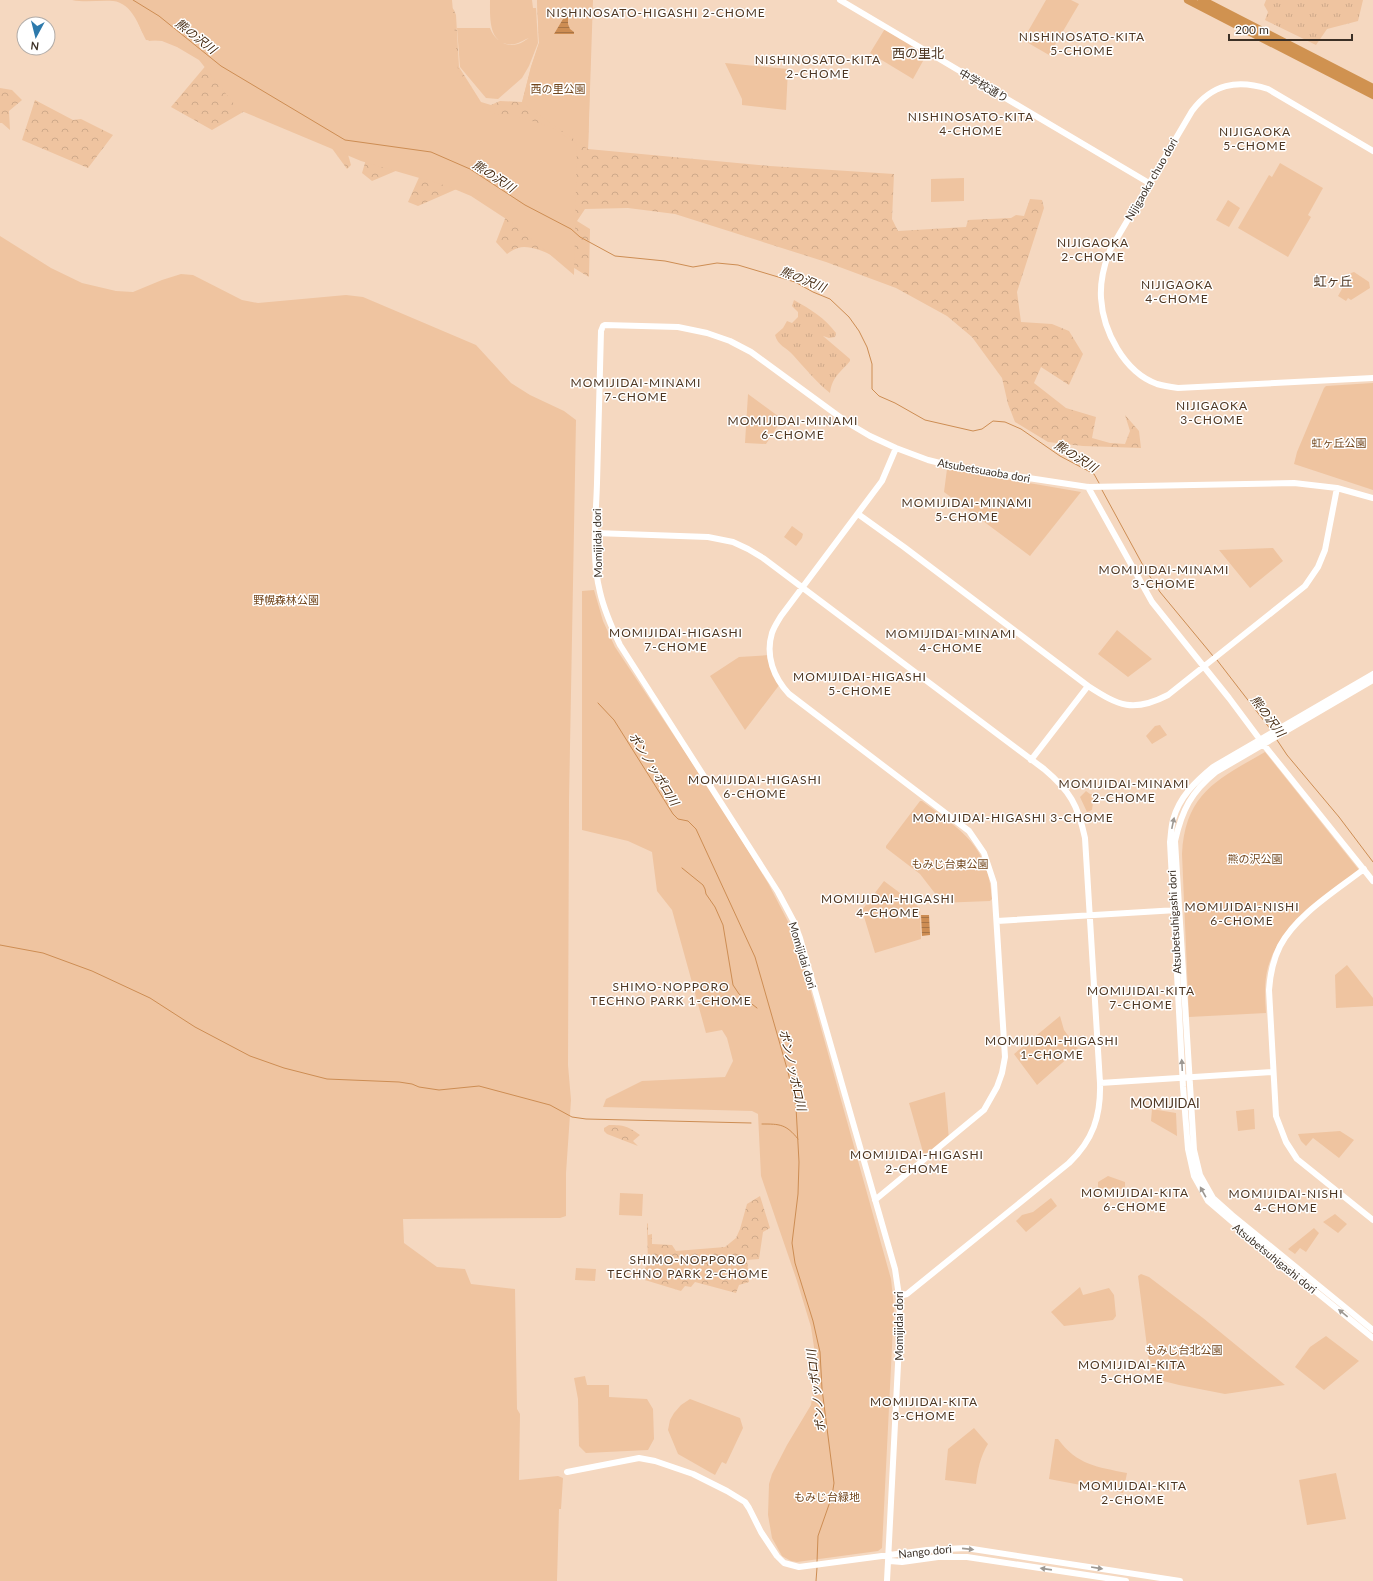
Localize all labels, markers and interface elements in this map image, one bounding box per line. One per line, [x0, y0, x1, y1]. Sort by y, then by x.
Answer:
district label: NISHINOSATO-HIGASHI 2-CHOME [546, 5, 766, 20]
water label: 熊の沢川 [172, 15, 221, 58]
north arrow [16, 16, 56, 56]
scale bar [1229, 16, 1352, 42]
text: 200 m [1235, 22, 1269, 37]
district label: NISHINOSATO-KITA 5-CHOME [1019, 29, 1145, 58]
text: N [30, 39, 40, 53]
district label: 西の里北 [892, 45, 944, 61]
district label: NISHINOSATO-KITA 2-CHOME [755, 52, 881, 81]
street label: 中学校通り [957, 66, 1011, 104]
park label: 西の里公園 [531, 82, 586, 95]
district label: NISHINOSATO-KITA 4-CHOME [908, 109, 1034, 138]
district label: NIJIGAOKA 5-CHOME [1219, 124, 1291, 153]
street label: Nijigaoka chuo dori [1122, 135, 1180, 223]
water label: 熊の沢川 [470, 157, 520, 196]
district label: NIJIGAOKA 2-CHOME [1057, 235, 1129, 264]
water label: 熊の沢川 [778, 263, 830, 296]
district label: 虹ヶ丘 [1313, 273, 1353, 289]
district label: NIJIGAOKA 4-CHOME [1141, 277, 1213, 306]
district label: MOMIJIDAI-MINAMI 7-CHOME [571, 375, 701, 404]
district label: NIJIGAOKA 3-CHOME [1176, 398, 1248, 427]
district label: MOMIJIDAI-MINAMI 6-CHOME [728, 413, 858, 442]
park label: 虹ヶ丘公園 [1312, 436, 1367, 449]
water label: 熊の沢川 [1052, 437, 1102, 476]
street label: Atsubetsuaoba dori [937, 455, 1032, 485]
district label: MOMIJIDAI-MINAMI 5-CHOME [902, 495, 1032, 524]
street label: Momijidai dori [590, 508, 604, 578]
district label: MOMIJIDAI-MINAMI 3-CHOME [1099, 562, 1229, 591]
park label: 野幌森林公園 [253, 593, 319, 606]
district label: MOMIJIDAI-HIGASHI 7-CHOME [609, 625, 743, 654]
district label: MOMIJIDAI-MINAMI 4-CHOME [886, 626, 1016, 655]
district label: MOMIJIDAI-HIGASHI 5-CHOME [793, 669, 927, 698]
water label: 熊の沢川 [1248, 692, 1290, 741]
water label: ポンノッポロ川 [626, 730, 683, 810]
district label: MOMIJIDAI-HIGASHI 6-CHOME [688, 772, 822, 801]
district label: MOMIJIDAI-MINAMI 2-CHOME [1059, 776, 1189, 805]
district label: MOMIJIDAI-HIGASHI 3-CHOME [912, 810, 1114, 825]
one-way arrow [1170, 817, 1176, 830]
park label: 熊の沢公園 [1228, 852, 1283, 865]
park label: もみじ台東公園 [912, 857, 989, 870]
street label: Atsubetsuhigashi dori [1165, 869, 1183, 974]
district label: MOMIJIDAI-HIGASHI 4-CHOME [821, 891, 955, 920]
district label: MOMIJIDAI-NISHI 6-CHOME [1184, 899, 1300, 928]
street label: Momijidai dori [787, 920, 819, 990]
district label: SHIMO-NOPPORO TECHNO PARK 1-CHOME [590, 979, 752, 1008]
district label: MOMIJIDAI-KITA 7-CHOME [1087, 983, 1195, 1012]
water label: ポンノッポロ川 [776, 1028, 810, 1114]
district label: MOMIJIDAI-HIGASHI 1-CHOME [985, 1033, 1119, 1062]
one-way arrow [1179, 1058, 1185, 1071]
district label: MOMIJIDAI [1130, 1095, 1200, 1111]
district label: MOMIJIDAI-HIGASHI 2-CHOME [850, 1147, 984, 1176]
district label: MOMIJIDAI-KITA 6-CHOME [1081, 1185, 1189, 1214]
one-way arrow [1199, 1186, 1206, 1198]
district label: MOMIJIDAI-NISHI 4-CHOME [1228, 1186, 1344, 1215]
street label: Atsubetsuhigashi dori [1230, 1220, 1320, 1296]
district label: SHIMO-NOPPORO TECHNO PARK 2-CHOME [607, 1252, 769, 1281]
street label: Momijidai dori [892, 1291, 905, 1361]
one-way arrow [1337, 1309, 1348, 1317]
park label: もみじ台北公園 [1146, 1343, 1223, 1356]
water label: ポンノッポロ川 [803, 1347, 829, 1433]
district label: MOMIJIDAI-KITA 5-CHOME [1078, 1357, 1186, 1386]
district label: MOMIJIDAI-KITA 3-CHOME [870, 1394, 978, 1423]
district label: MOMIJIDAI-KITA 2-CHOME [1079, 1478, 1187, 1507]
park label: もみじ台緑地 [794, 1490, 860, 1503]
street label: Nango dori [898, 1542, 953, 1560]
one-way arrow [962, 1546, 974, 1552]
one-way arrow [1091, 1565, 1103, 1571]
one-way arrow [1040, 1566, 1052, 1572]

